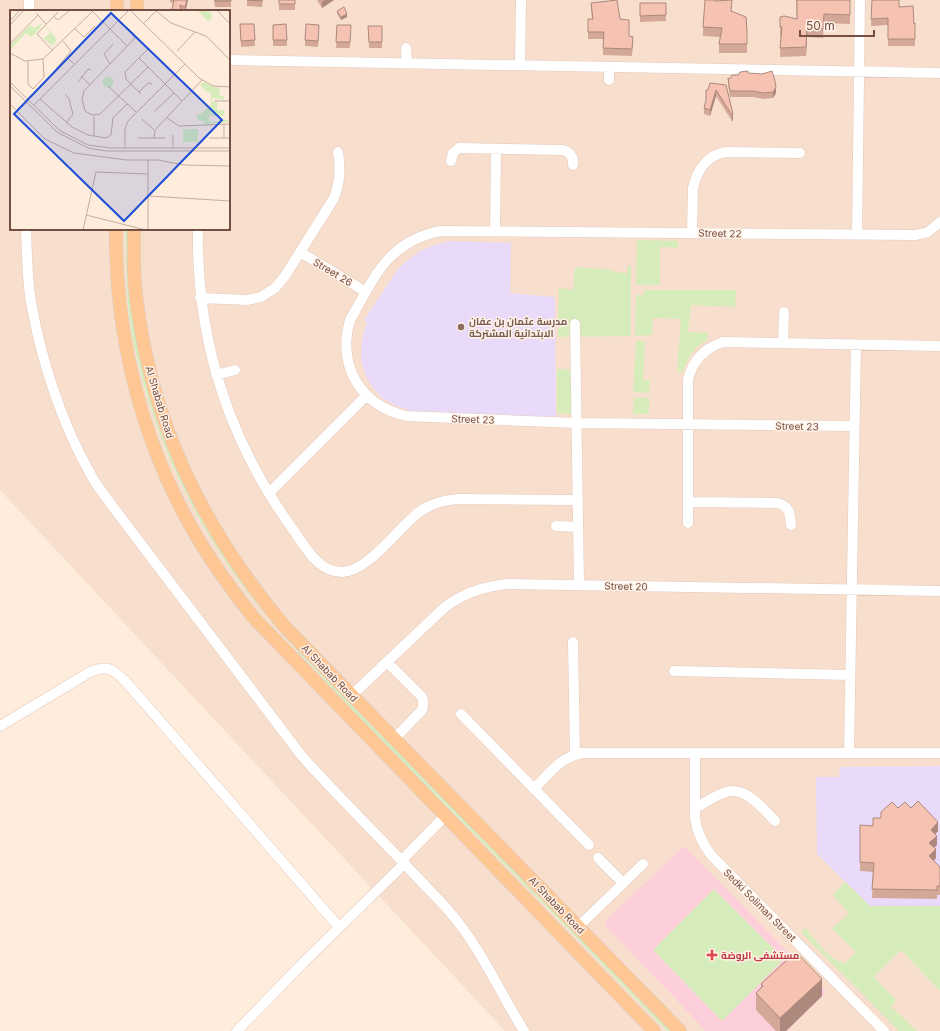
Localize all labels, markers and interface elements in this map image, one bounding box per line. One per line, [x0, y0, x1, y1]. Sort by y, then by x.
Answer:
inset map [10, 10, 230, 230]
scale bar [800, 12, 874, 38]
text: 50 m [806, 18, 835, 33]
street label: Street 22 [698, 227, 742, 239]
street label: Street 26 [311, 256, 355, 288]
place label: مدرسة عثمان بن عفان الابتدائية المشتركة [469, 315, 567, 340]
marker: مدرسة عثمان بن عفان الابتدائية المشتركة [456, 322, 466, 332]
street label: Al Shabab Road [143, 364, 177, 440]
street label: Street 23 [451, 412, 495, 426]
street label: Street 23 [775, 420, 819, 432]
street label: Street 20 [604, 580, 648, 592]
street label: Al Shabab Road [300, 642, 360, 704]
street label: Sedki Soliman Street [721, 866, 799, 944]
street label: Al Shabab Road [527, 874, 587, 936]
marker: مستشفى الروضة [706, 949, 718, 961]
place label: مستشفى الروضة [721, 949, 799, 962]

